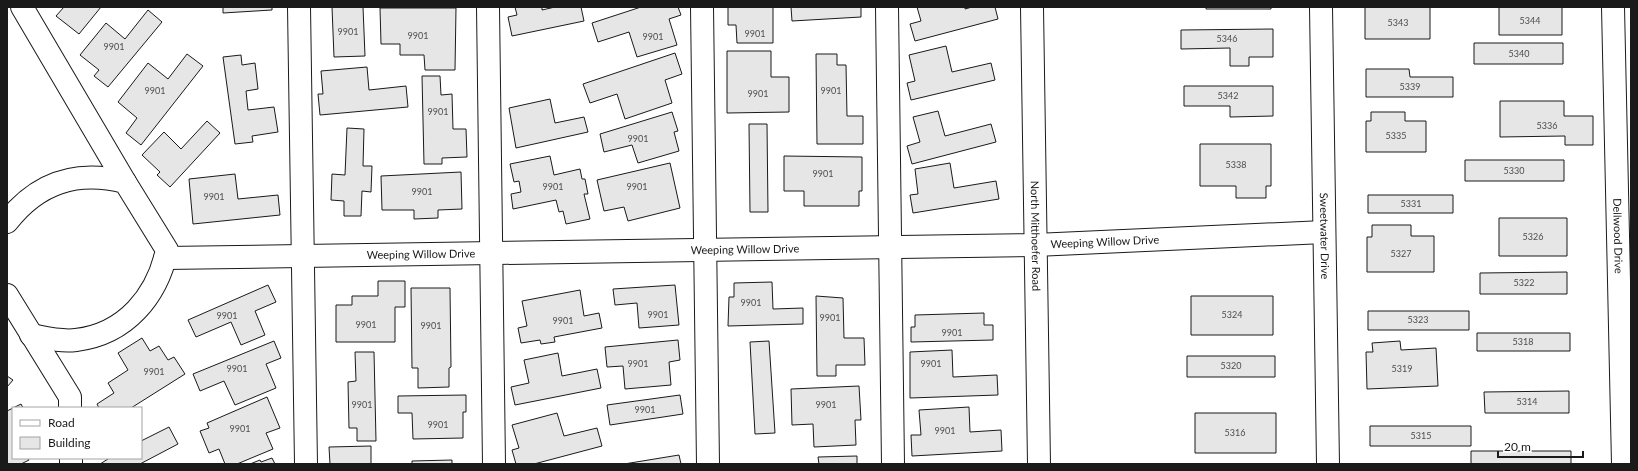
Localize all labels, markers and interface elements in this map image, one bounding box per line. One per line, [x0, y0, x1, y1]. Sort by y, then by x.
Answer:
house number: 5344 [1520, 15, 1540, 26]
house number: 5343 [1388, 17, 1408, 28]
house number: 9901 [338, 26, 358, 37]
house number: 9901 [745, 28, 765, 39]
house number: 9901 [408, 30, 428, 41]
house number: 9901 [643, 31, 663, 42]
house number: 5346 [1217, 33, 1237, 44]
house number: 9901 [104, 41, 124, 52]
house number: 5340 [1509, 48, 1529, 59]
house number: 5339 [1400, 81, 1420, 92]
house number: 9901 [145, 85, 165, 96]
house number: 9901 [821, 85, 841, 96]
house number: 9901 [748, 88, 768, 99]
house number: 5342 [1218, 90, 1238, 101]
house number: 9901 [428, 106, 448, 117]
house number: 5336 [1537, 120, 1557, 131]
house number: 5335 [1386, 130, 1406, 141]
house number: 9901 [628, 133, 648, 144]
house number: 5338 [1226, 159, 1246, 170]
house number: 5330 [1504, 165, 1524, 176]
house number: 9901 [813, 168, 833, 179]
house number: 9901 [543, 181, 563, 192]
house number: 9901 [627, 181, 647, 192]
street label: North Mitthoefer Road [1029, 181, 1043, 291]
house number: 9901 [412, 186, 432, 197]
house number: 9901 [204, 191, 224, 202]
street label: Sweetwater Drive [1318, 193, 1332, 279]
house number: 5331 [1401, 198, 1421, 209]
street label: Dellwood Drive [1611, 198, 1626, 274]
house number: 5326 [1523, 231, 1543, 242]
street label: Weeping Willow Drive [1050, 232, 1160, 250]
street label: Weeping Willow Drive [691, 242, 800, 256]
street label: Weeping Willow Drive [367, 246, 476, 261]
house number: 5327 [1391, 248, 1411, 259]
house number: 5322 [1514, 277, 1534, 288]
house number: 9901 [741, 297, 761, 308]
house number: 9901 [648, 309, 668, 320]
house number: 5324 [1222, 309, 1242, 320]
house number: 9901 [217, 310, 237, 321]
house number: 9901 [820, 312, 840, 323]
house number: 5323 [1408, 314, 1428, 325]
house number: 9901 [553, 315, 573, 326]
house number: 9901 [356, 319, 376, 330]
house number: 9901 [421, 320, 441, 331]
house number: 9901 [942, 327, 962, 338]
house number: 5318 [1513, 336, 1533, 347]
house number: 9901 [628, 358, 648, 369]
house number: 9901 [921, 358, 941, 369]
house number: 5320 [1221, 360, 1241, 371]
house number: 9901 [227, 363, 247, 374]
house number: 5319 [1392, 363, 1412, 374]
house number: 9901 [144, 366, 164, 377]
house number: 5314 [1517, 396, 1537, 407]
house number: 9901 [352, 399, 372, 410]
house number: 9901 [816, 399, 836, 410]
house number: 9901 [635, 404, 655, 415]
legend [12, 407, 142, 459]
text: Road [48, 415, 75, 430]
house number: 9901 [428, 419, 448, 430]
house number: 9901 [230, 423, 250, 434]
house number: 9901 [935, 425, 955, 436]
house number: 5316 [1225, 427, 1245, 438]
house number: 5315 [1411, 430, 1431, 441]
scale bar [1498, 433, 1583, 459]
text: Building [48, 435, 91, 450]
text: 20 m [1504, 439, 1531, 454]

